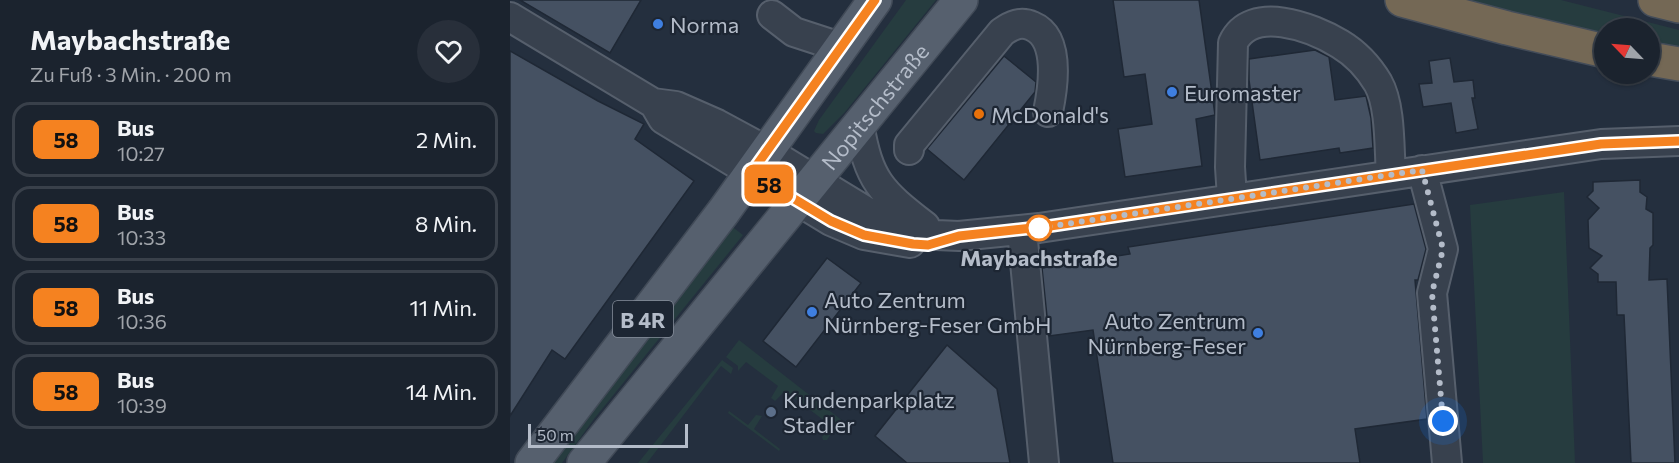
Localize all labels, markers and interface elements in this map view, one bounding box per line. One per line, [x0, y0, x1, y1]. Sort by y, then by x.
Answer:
place label: Norma [670, 11, 739, 38]
marker: Norma [651, 17, 665, 31]
north arrow [1594, 18, 1660, 84]
map controls [1594, 18, 1660, 84]
button: heart [417, 20, 480, 83]
text: Maybachstraße [30, 22, 230, 56]
street label: Nopitschstraße [815, 38, 934, 175]
text: Zu Fuß · 3 Min. · 200 m [30, 62, 232, 86]
place label: Euromaster [1184, 79, 1301, 106]
marker: Euromaster [1165, 85, 1179, 99]
place label: McDonald's [991, 101, 1109, 128]
marker: McDonald's [972, 107, 986, 121]
text: Bus [117, 114, 154, 141]
text: 2 Min. [416, 126, 477, 153]
text: 58 [53, 127, 79, 152]
text: 10:27 [117, 141, 165, 165]
line badge: 58 [742, 164, 796, 204]
text: 58 [756, 172, 782, 197]
text: Bus [117, 198, 154, 225]
text: 8 Min. [415, 210, 477, 237]
text: 58 [53, 211, 79, 236]
marker: Maybachstraße [1026, 215, 1052, 241]
text: 10:33 [117, 225, 166, 249]
place label: Maybachstraße [960, 244, 1118, 271]
text: Bus [117, 282, 154, 309]
place label: Auto Zentrum Nürnberg-Feser GmbH [824, 286, 1052, 338]
text: 11 Min. [409, 294, 477, 321]
text: 58 [53, 295, 79, 320]
road number: B 4R [613, 301, 673, 337]
marker: Auto Zentrum Nürnberg-Feser GmbH [805, 305, 819, 319]
place label: Auto Zentrum Nürnberg-Feser [1087, 307, 1246, 359]
text: 10:36 [117, 309, 167, 333]
marker: Auto Zentrum Nürnberg-Feser [1251, 326, 1265, 340]
text: Bus [117, 366, 154, 393]
text: 14 Min. [406, 378, 477, 405]
text: 58 [53, 379, 79, 404]
place label: Kundenparkplatz Stadler [783, 386, 955, 438]
text: 10:39 [117, 393, 167, 417]
marker: Kundenparkplatz Stadler [764, 405, 778, 419]
your location [1428, 406, 1458, 436]
scale bar [528, 421, 688, 448]
text: 50 m [537, 425, 574, 444]

